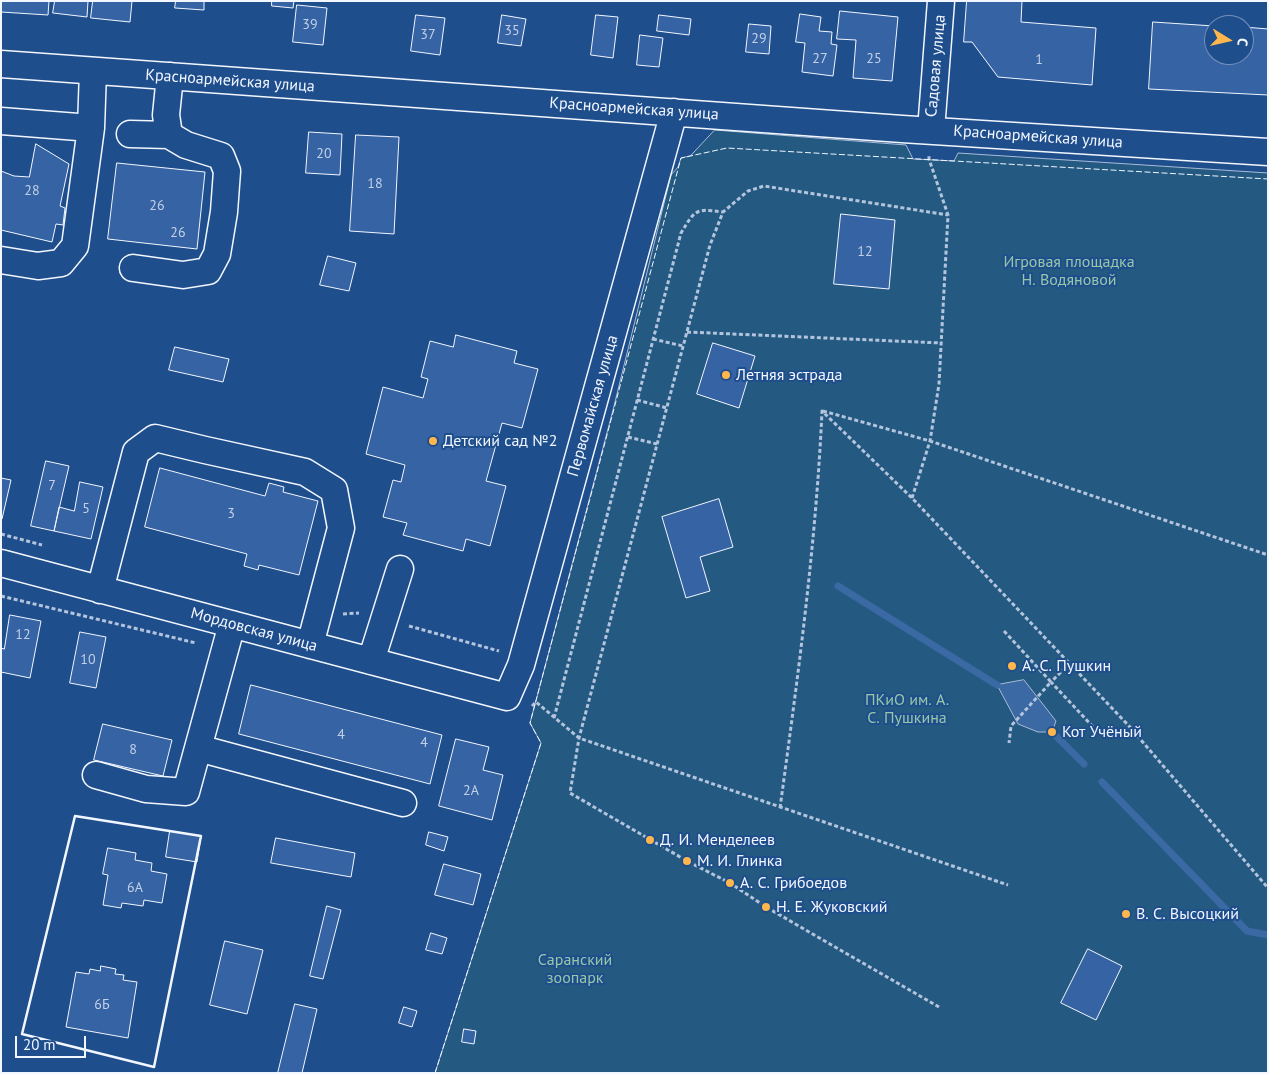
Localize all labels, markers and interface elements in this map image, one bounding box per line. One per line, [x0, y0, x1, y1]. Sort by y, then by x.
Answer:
street label: Садовая улица [922, 14, 950, 118]
north arrow [1204, 15, 1254, 65]
house number: 39 [302, 17, 318, 33]
house number: 35 [504, 23, 520, 39]
house number: 37 [420, 27, 436, 43]
house number: 29 [751, 31, 767, 47]
text: С [1233, 37, 1252, 47]
house number: 27 [812, 51, 828, 67]
house number: 25 [866, 51, 882, 67]
house number: 1 [1035, 52, 1043, 68]
street label: Красноармейская улица [145, 65, 315, 97]
street label: Красноармейская улица [549, 93, 719, 125]
street label: Красноармейская улица [953, 121, 1123, 153]
house number: 20 [316, 146, 332, 162]
house number: 18 [367, 176, 383, 192]
house number: 28 [24, 183, 40, 199]
house number: 26 [149, 198, 165, 214]
house number: 26 [170, 225, 186, 241]
house number: 12 [857, 244, 873, 260]
park label: Игровая площадка Н. Водяновой [1003, 252, 1135, 290]
street label: Первомайская улица [564, 333, 622, 479]
place label: Летняя эстрада [736, 365, 843, 385]
marker: Летняя эстрада [720, 369, 732, 381]
place label: Детский сад №2 [443, 431, 557, 451]
marker: Детский сад №2 [427, 435, 439, 447]
house number: 7 [48, 478, 56, 494]
house number: 5 [82, 501, 90, 517]
house number: 3 [227, 506, 235, 522]
street label: Мордовская улица [189, 604, 319, 656]
house number: 12 [15, 627, 31, 643]
house number: 10 [80, 652, 96, 668]
place label: А. С. Пушкин [1022, 656, 1111, 676]
marker: А. С. Пушкин [1006, 660, 1018, 672]
park label: ПКиО им. А. С. Пушкина [865, 690, 949, 728]
place label: Кот Учёный [1062, 722, 1142, 742]
marker: Кот Учёный [1046, 726, 1058, 738]
house number: 4 [337, 727, 345, 743]
house number: 4 [420, 735, 428, 751]
house number: 8 [129, 742, 137, 758]
house number: 2А [463, 783, 479, 799]
place label: Д. И. Менделеев [660, 830, 775, 850]
marker: Д. И. Менделеев [644, 834, 656, 846]
place label: М. И. Глинка [697, 851, 782, 871]
marker: М. И. Глинка [681, 855, 693, 867]
place label: А. С. Грибоедов [740, 873, 847, 893]
marker: А. С. Грибоедов [724, 877, 736, 889]
house number: 6А [127, 880, 143, 896]
place label: Н. Е. Жуковский [776, 897, 887, 917]
marker: Н. Е. Жуковский [760, 901, 772, 913]
place label: В. С. Высоцкий [1136, 904, 1239, 924]
marker: В. С. Высоцкий [1120, 908, 1132, 920]
park label: Саранский зоопарк [538, 950, 612, 988]
house number: 6Б [94, 997, 110, 1013]
scale bar [18, 1026, 89, 1058]
text: 20 m [23, 1035, 56, 1054]

